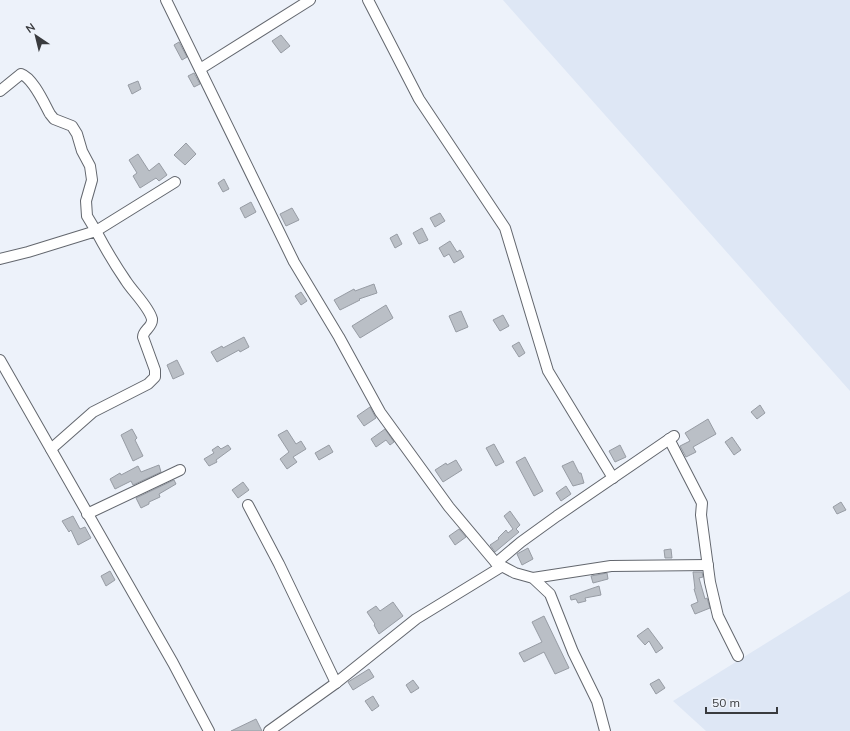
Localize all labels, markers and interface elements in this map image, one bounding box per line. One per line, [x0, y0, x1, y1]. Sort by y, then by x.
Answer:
north arrow [16, 16, 56, 56]
text: N [23, 20, 38, 36]
scale bar [706, 689, 777, 715]
text: 50 m [712, 695, 740, 710]

